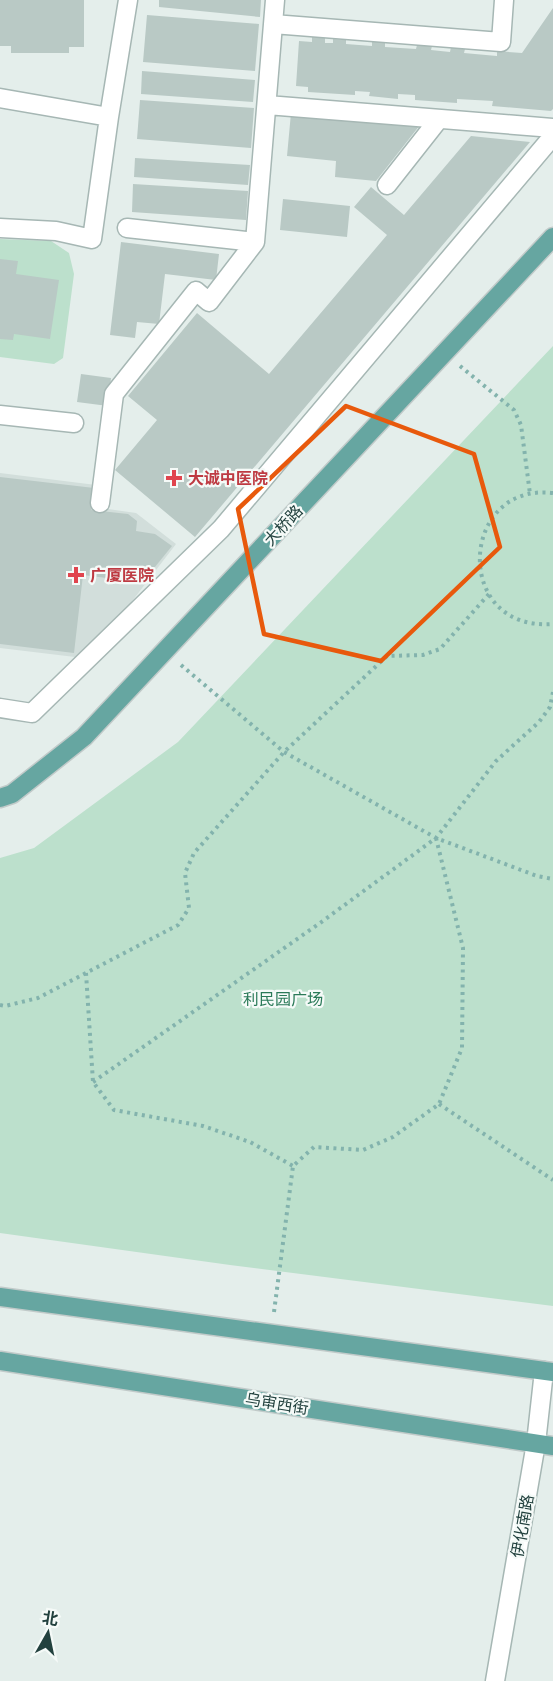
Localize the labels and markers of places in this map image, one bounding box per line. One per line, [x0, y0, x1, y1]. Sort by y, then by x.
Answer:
place label: 大诚中医院 [188, 467, 268, 489]
marker: 大诚中医院 [165, 469, 183, 487]
place label: 广厦医院 [90, 564, 154, 586]
marker: 广厦医院 [67, 566, 85, 584]

